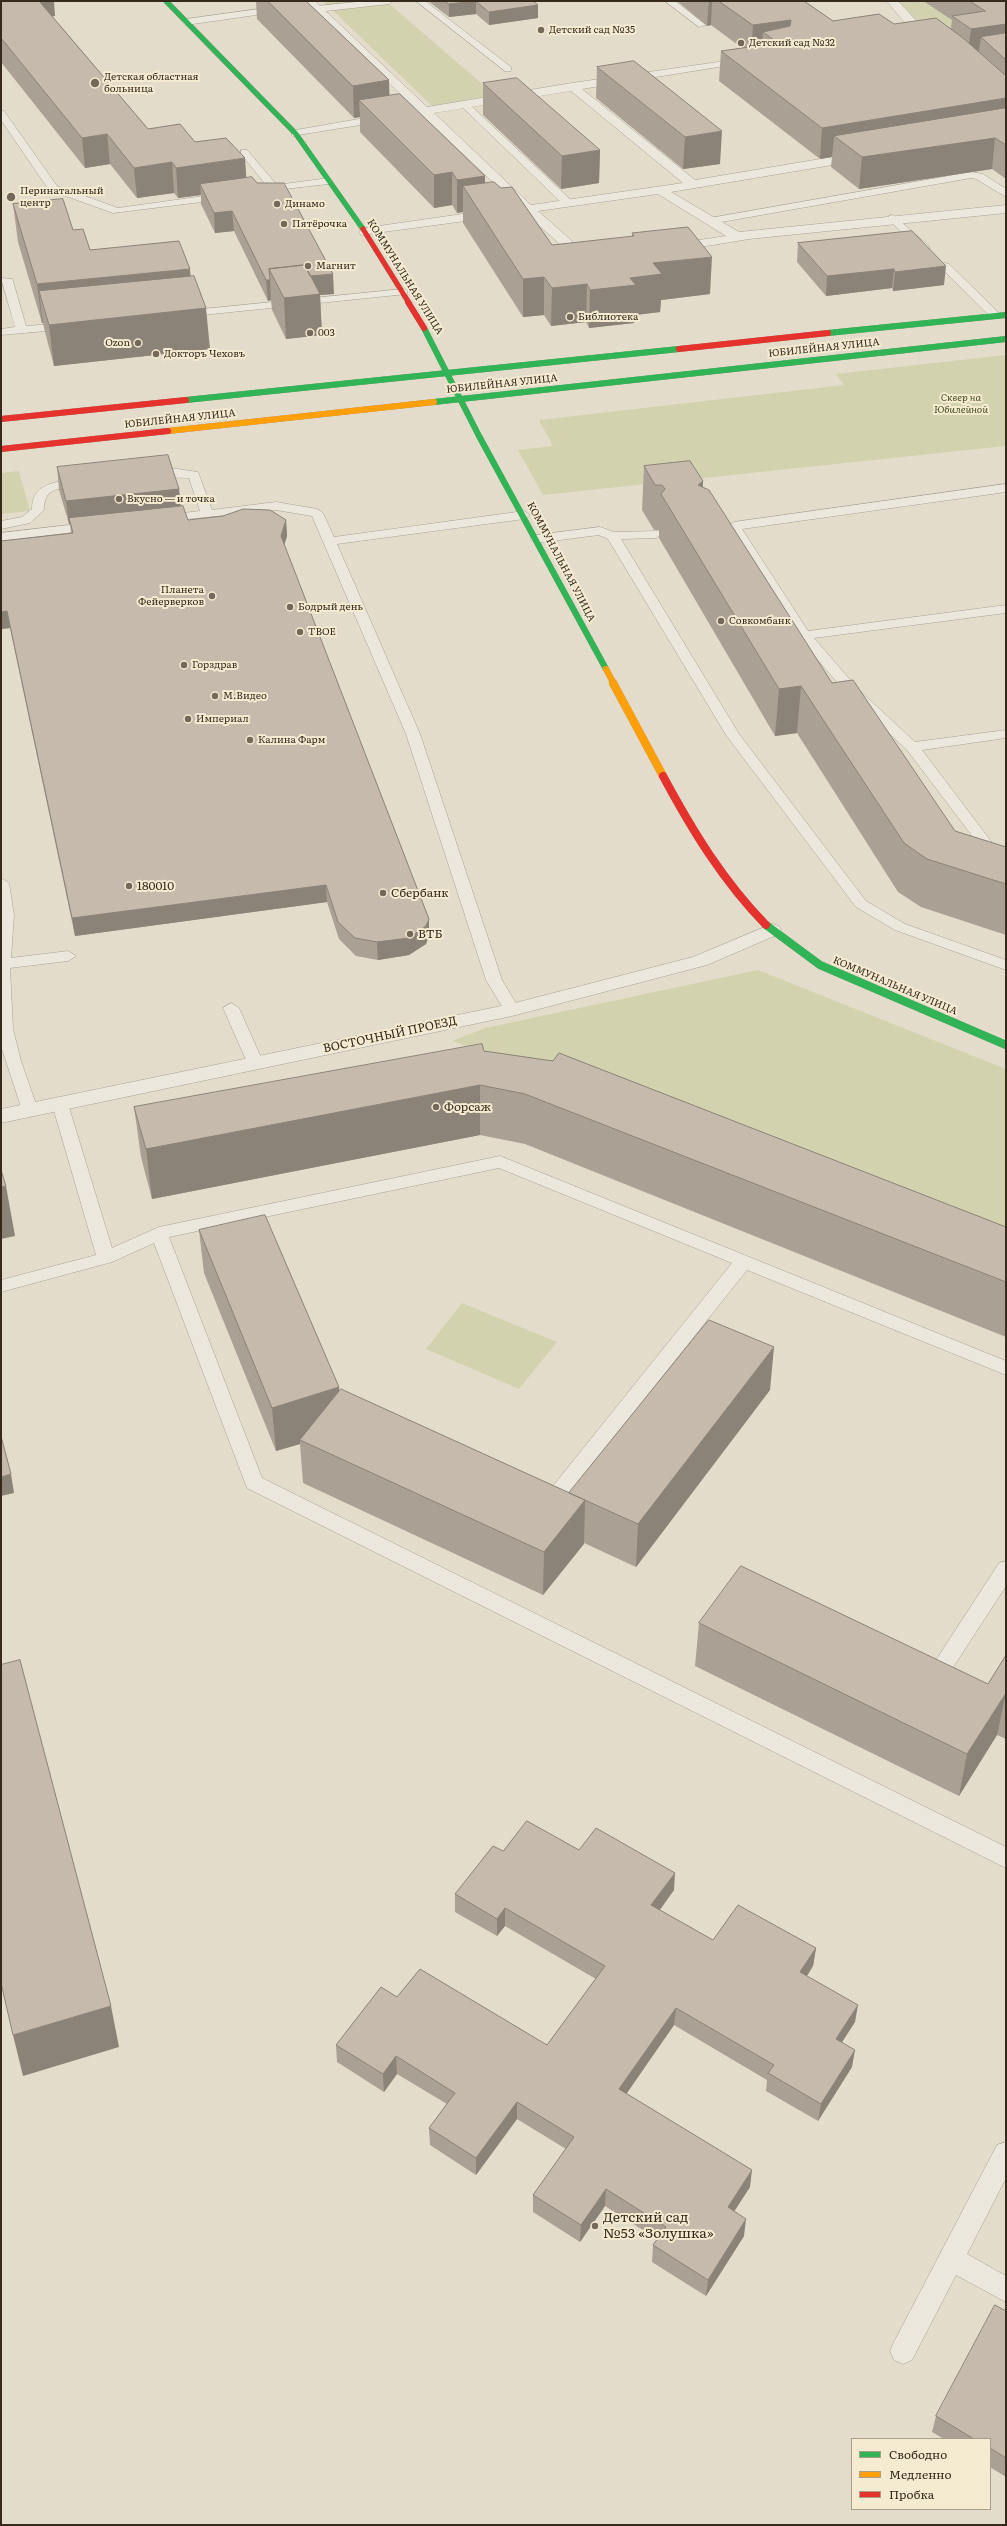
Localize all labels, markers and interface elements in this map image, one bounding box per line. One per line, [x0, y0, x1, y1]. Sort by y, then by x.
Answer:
place label: Детский сад №35 [549, 24, 635, 36]
marker: Детский сад №35 [536, 25, 546, 35]
place label: Детский сад №32 [749, 37, 835, 49]
marker: Детский сад №32 [736, 38, 746, 48]
place label: Детская областная больница [104, 71, 199, 94]
marker: Детская областная больница [89, 77, 101, 89]
place label: Перинатальный центр [20, 185, 103, 208]
marker: Перинатальный центр [5, 191, 17, 203]
place label: Динамо [285, 198, 325, 210]
marker: Динамо [272, 199, 282, 209]
street label: КОММУНАЛЬНАЯ УЛИЦА [364, 217, 446, 337]
place label: Пятёрочка [292, 218, 347, 230]
marker: Пятёрочка [279, 219, 289, 229]
place label: Магнит [316, 260, 356, 272]
marker: Магнит [303, 261, 313, 271]
place label: Библиотека [578, 311, 638, 323]
marker: Библиотека [565, 312, 575, 322]
place label: 003 [318, 327, 335, 339]
marker: 003 [305, 328, 315, 338]
street label: ЮБИЛЕЙНАЯ УЛИЦА [768, 336, 880, 360]
place label: Ozon [105, 337, 130, 349]
marker: Ozon [133, 338, 143, 348]
place label: Докторъ Чеховъ [164, 348, 245, 360]
marker: Докторъ Чеховъ [151, 349, 161, 359]
street label: ЮБИЛЕЙНАЯ УЛИЦА [446, 372, 558, 396]
park label: Сквер на Юбилейной [934, 392, 988, 416]
street label: ЮБИЛЕЙНАЯ УЛИЦА [124, 407, 236, 431]
place label: Вкусно — и точка [127, 493, 215, 505]
marker: Вкусно — и точка [114, 494, 124, 504]
street label: КОММУНАЛЬНАЯ УЛИЦА [524, 500, 598, 624]
place label: Планета Фейерверков [138, 584, 204, 608]
marker: Планета Фейерверков [207, 591, 217, 601]
place label: Бодрый день [298, 601, 363, 613]
marker: Бодрый день [285, 602, 295, 612]
place label: Совкомбанк [729, 615, 791, 627]
marker: Совкомбанк [716, 616, 726, 626]
place label: ТВОЕ [308, 626, 336, 638]
marker: ТВОЕ [295, 627, 305, 637]
place label: Горздрав [192, 659, 237, 671]
marker: Горздрав [179, 660, 189, 670]
place label: М.Видео [223, 690, 267, 702]
marker: М.Видео [210, 691, 220, 701]
place label: Империал [196, 713, 249, 725]
marker: Империал [183, 714, 193, 724]
place label: Калина Фарм [258, 734, 325, 746]
marker: Калина Фарм [245, 735, 255, 745]
place label: 180010 [137, 879, 174, 893]
marker: 180010 [124, 881, 134, 891]
place label: Сбербанк [391, 886, 448, 900]
marker: Сбербанк [378, 888, 388, 898]
place label: ВТБ [418, 927, 443, 941]
marker: ВТБ [405, 929, 415, 939]
street label: КОММУНАЛЬНАЯ УЛИЦА [831, 954, 959, 1018]
street label: ВОСТОЧНЫЙ ПРОЕЗД [322, 1014, 458, 1056]
place label: Форсаж [444, 1100, 491, 1114]
marker: Форсаж [431, 1102, 441, 1112]
place label: Детский сад №53 «Золушка» [603, 2210, 714, 2242]
marker: Детский сад №53 «Золушка» [590, 2221, 600, 2231]
legend [851, 2438, 991, 2510]
text: Свободно [889, 2445, 947, 2463]
text: Медленно [889, 2465, 952, 2483]
text: Пробка [889, 2485, 934, 2503]

